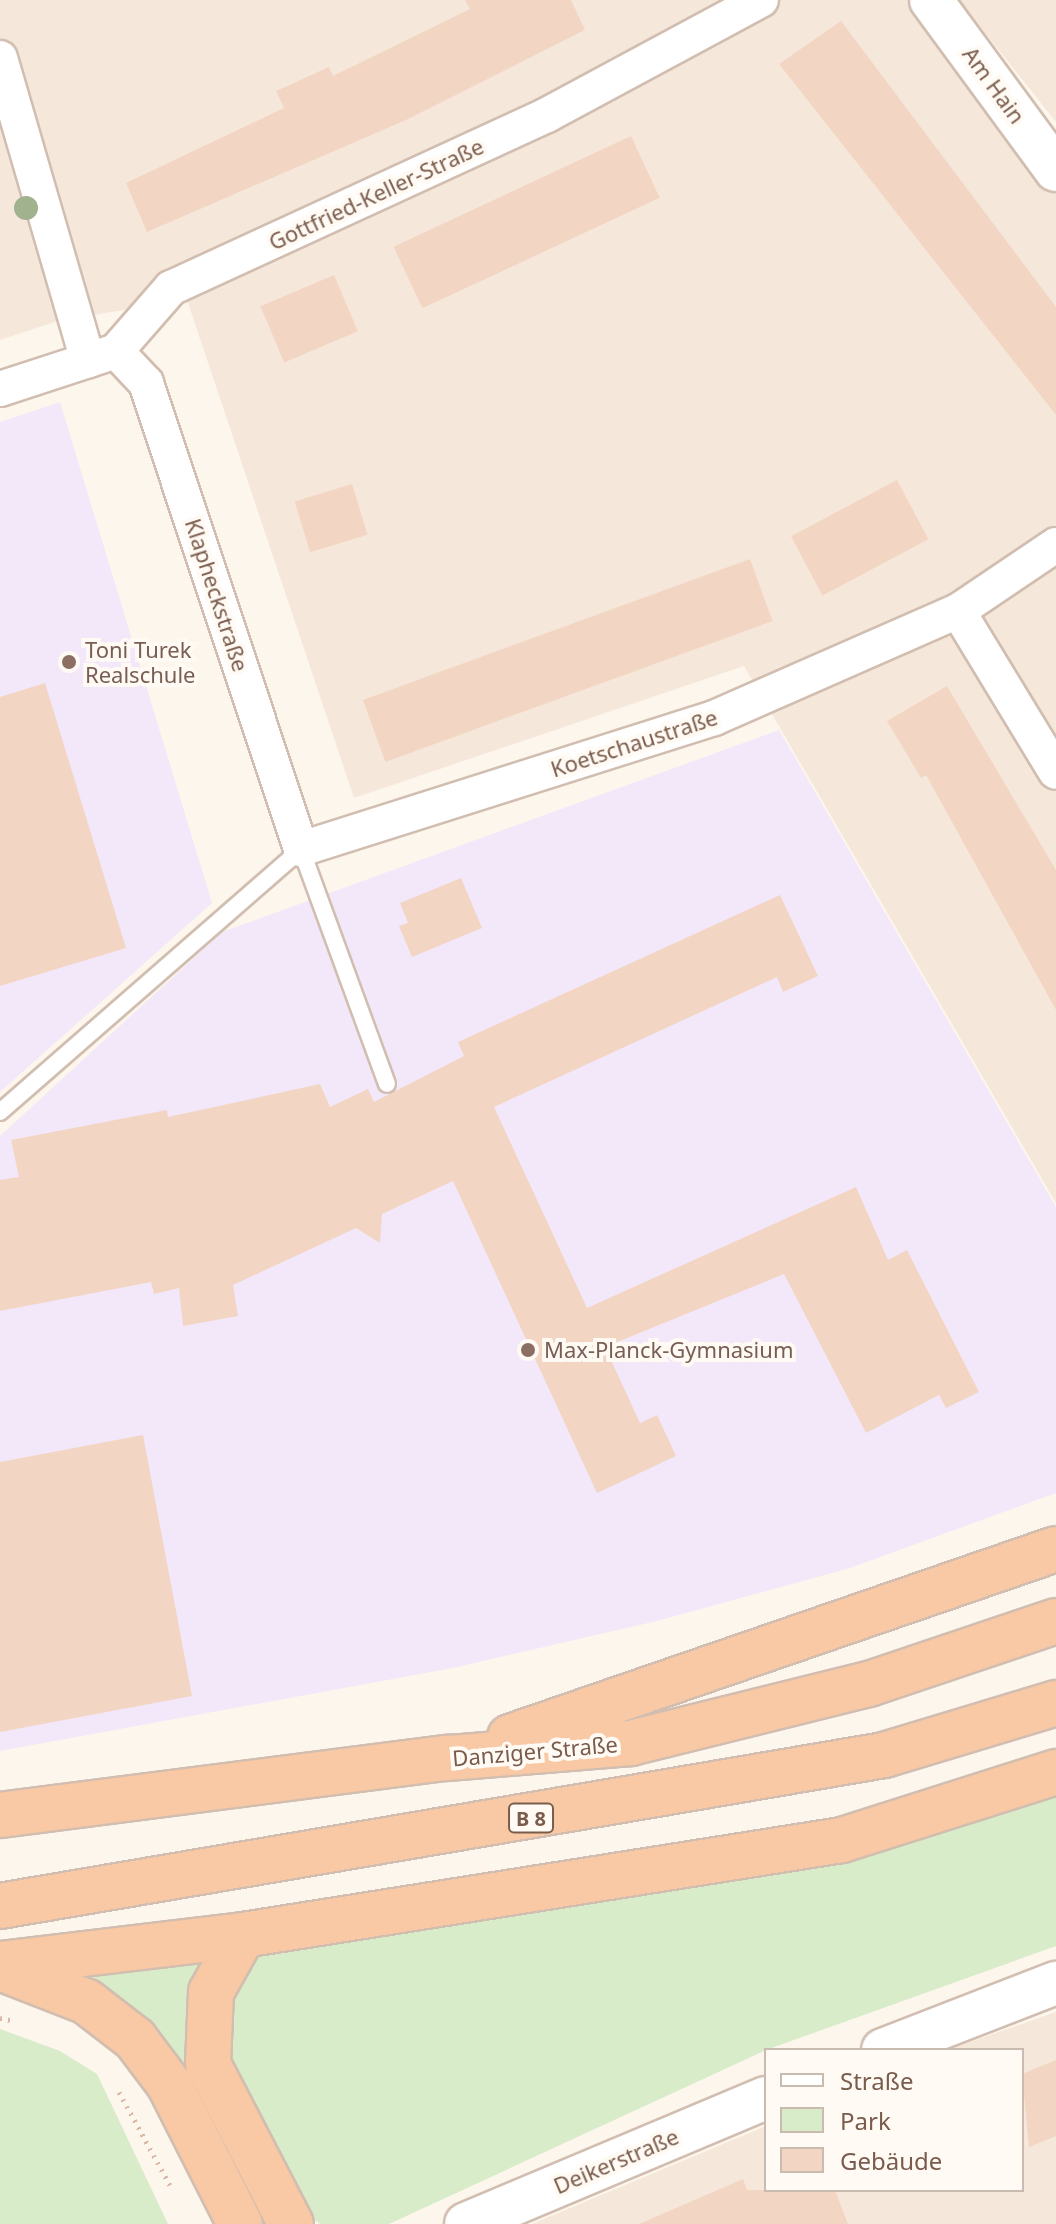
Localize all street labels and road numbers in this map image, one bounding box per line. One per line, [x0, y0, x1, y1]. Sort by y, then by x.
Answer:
street label: Am Hain [957, 42, 1031, 128]
street label: Gottfried-Keller-Straße [264, 133, 488, 255]
street label: Klapheckstraße [180, 515, 254, 675]
street label: Koetschaustraße [547, 704, 721, 782]
street label: Danziger Straße [451, 1731, 619, 1771]
road number: B 8 [507, 1802, 555, 1834]
street label: Deikerstraße [550, 2123, 682, 2199]

